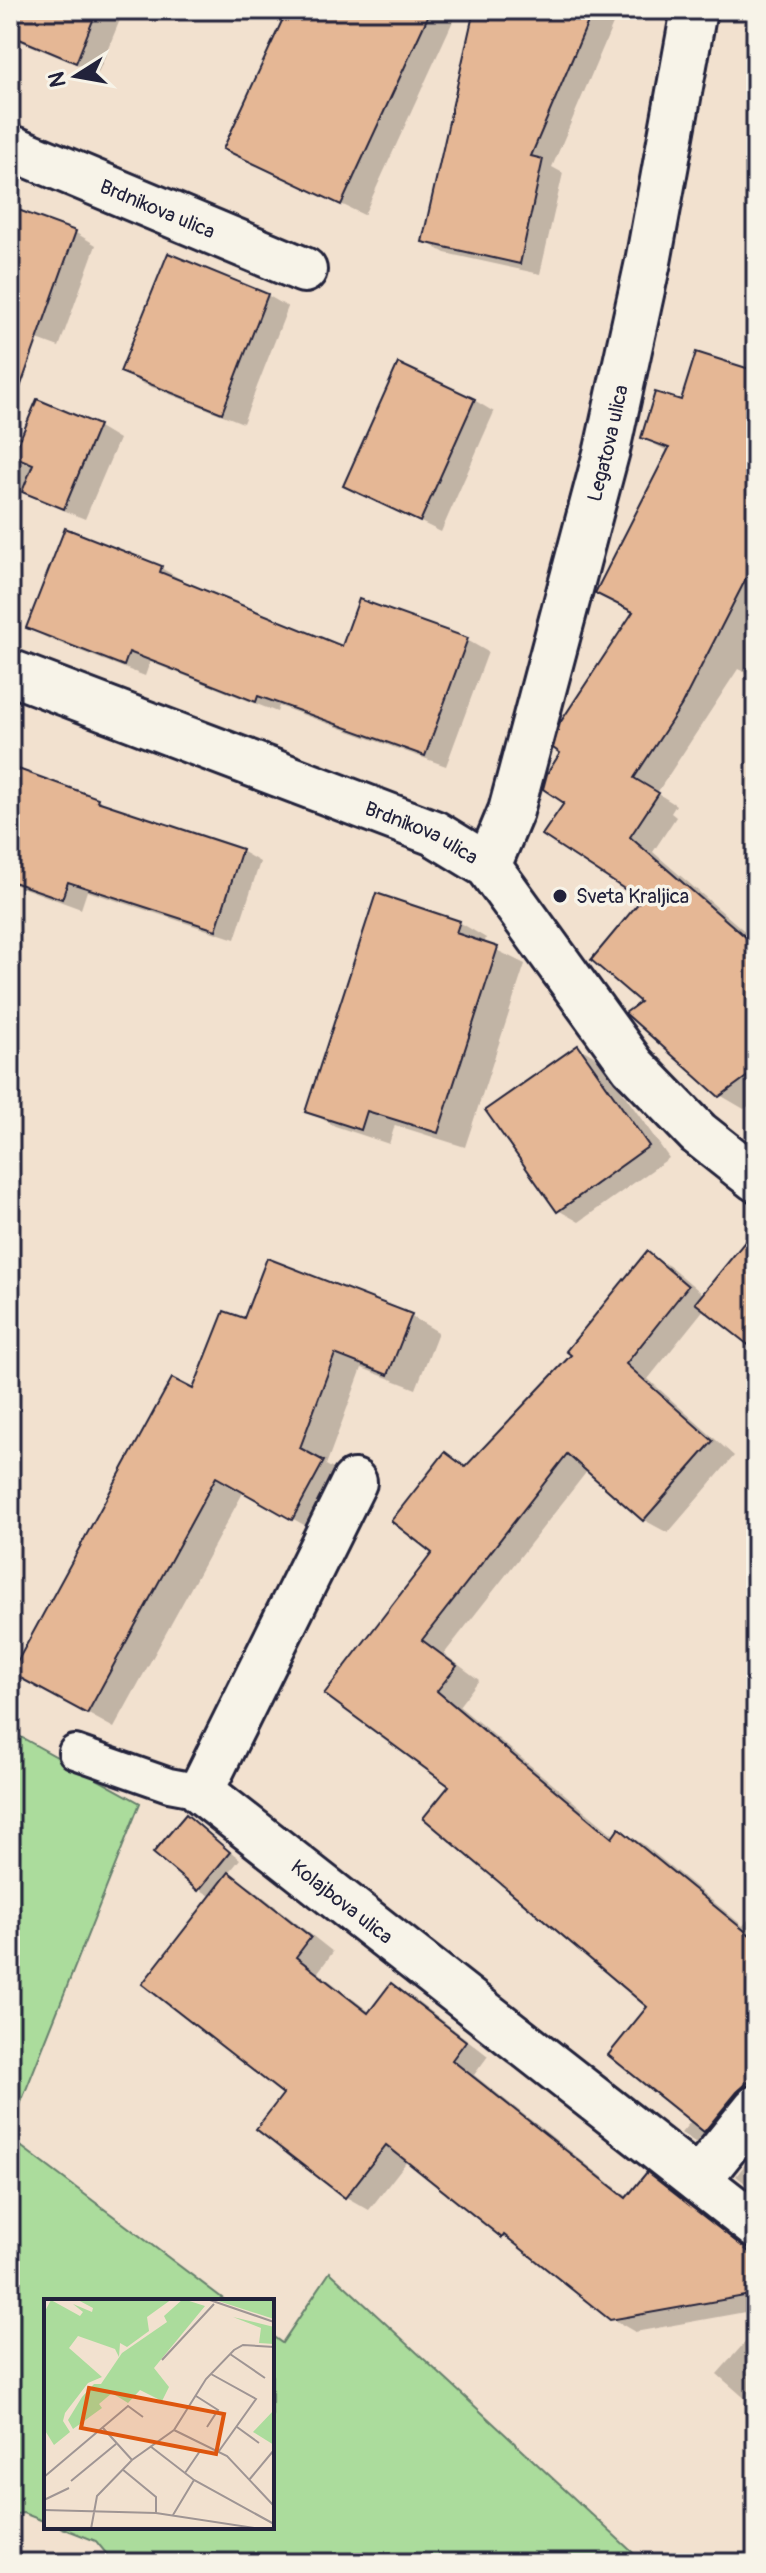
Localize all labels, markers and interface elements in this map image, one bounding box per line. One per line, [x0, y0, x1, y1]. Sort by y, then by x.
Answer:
north arrow [36, 36, 116, 116]
text: N [42, 70, 73, 90]
street label: Brdnikova ulica [96, 174, 219, 244]
street label: Legatova ulica [582, 382, 634, 504]
street label: Brdnikova ulica [361, 796, 483, 870]
place label: Sveta Kraljica [576, 884, 689, 909]
marker: Sveta Kraljica [551, 887, 569, 905]
street label: Kolajbova ulica [286, 1854, 398, 1950]
inset map [44, 2299, 274, 2529]

